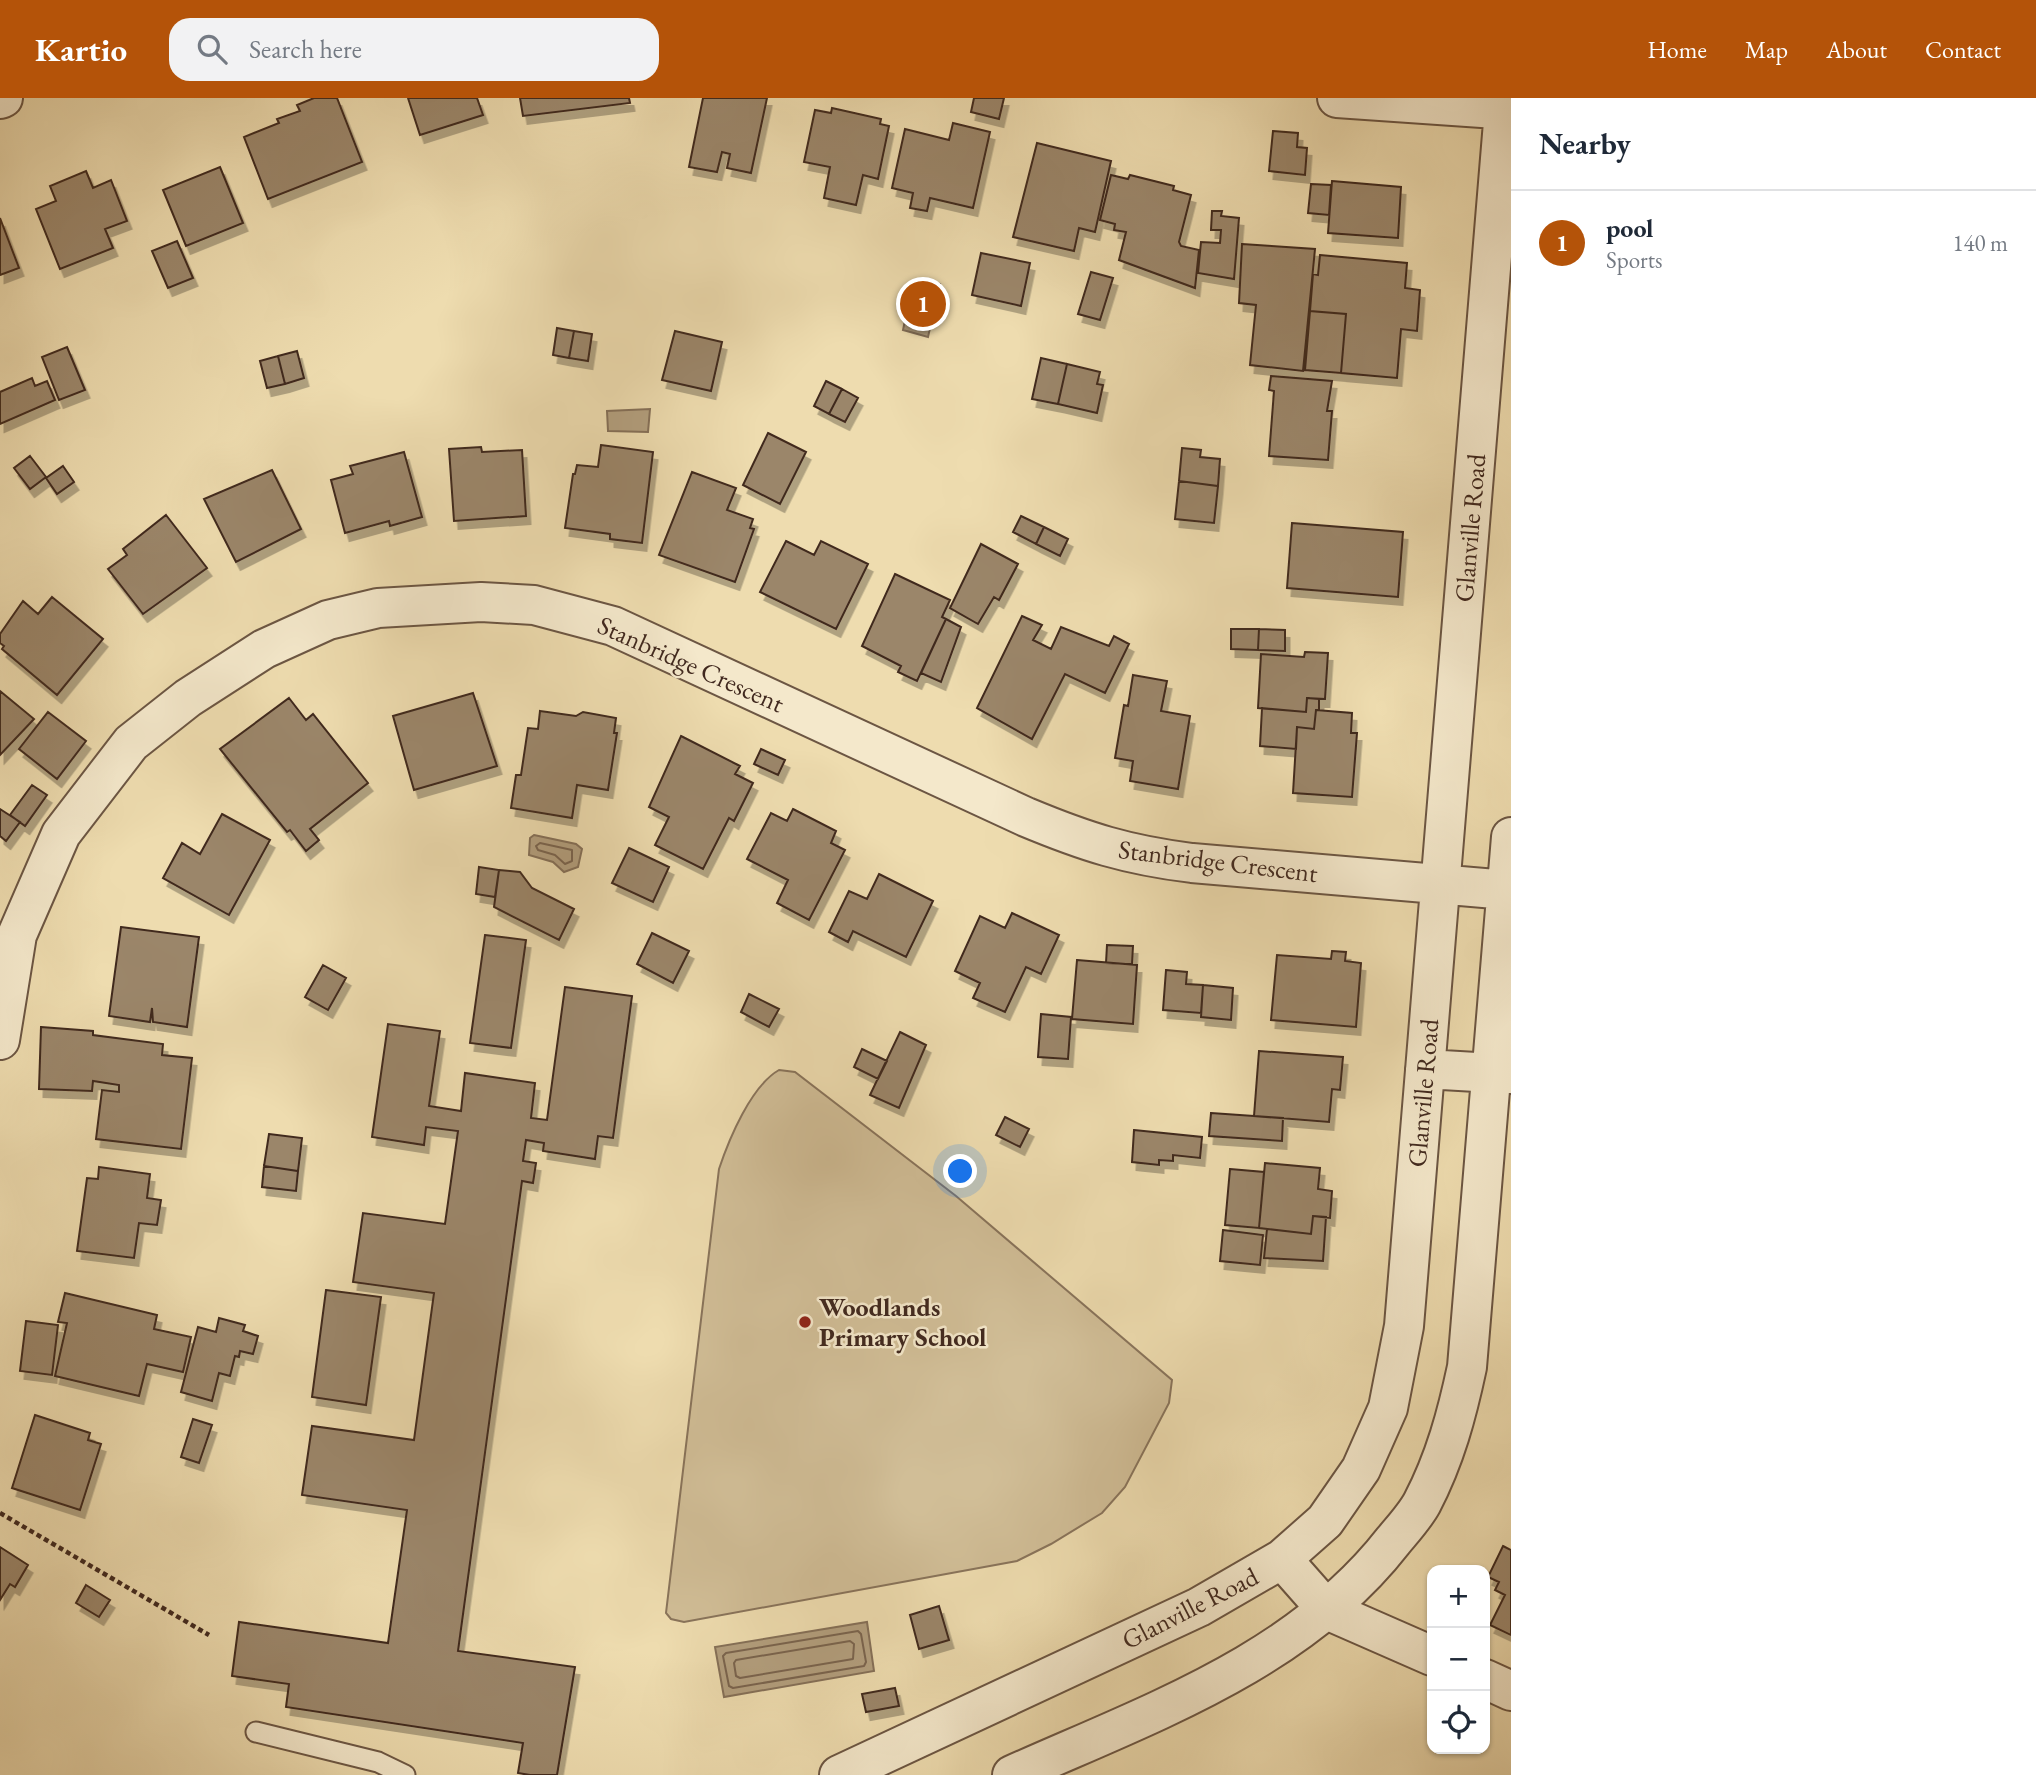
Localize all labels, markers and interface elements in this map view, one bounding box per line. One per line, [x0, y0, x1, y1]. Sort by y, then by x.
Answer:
search box [169, 18, 659, 81]
text: Kartio [35, 28, 127, 71]
icon: search [193, 30, 231, 68]
text: Search here [249, 32, 362, 66]
text: Home [1647, 34, 1707, 65]
text: Map [1745, 34, 1788, 65]
text: About [1826, 34, 1887, 65]
text: Contact [1925, 34, 2001, 65]
text: Nearby [1539, 124, 1631, 163]
text: pool [1606, 211, 1654, 245]
text: 1 [1556, 228, 1568, 258]
text: 140 m [1952, 228, 2008, 258]
text: Sports [1606, 245, 1662, 275]
pin: 1 [900, 278, 946, 330]
street label: Glanville Road [1447, 452, 1493, 604]
street label: Stanbridge Crescent [593, 608, 789, 720]
street label: Stanbridge Crescent [1116, 832, 1320, 890]
street label: Glanville Road [1400, 1017, 1446, 1169]
your location [943, 1154, 977, 1188]
place label: Woodlands Primary School [819, 1290, 986, 1354]
marker: Woodlands Primary School [797, 1314, 813, 1330]
street label: Glanville Road [1116, 1559, 1265, 1657]
map controls [1427, 1565, 1490, 1754]
button: + [1427, 1565, 1490, 1628]
button: − [1427, 1628, 1490, 1691]
button: locate [1427, 1691, 1490, 1754]

